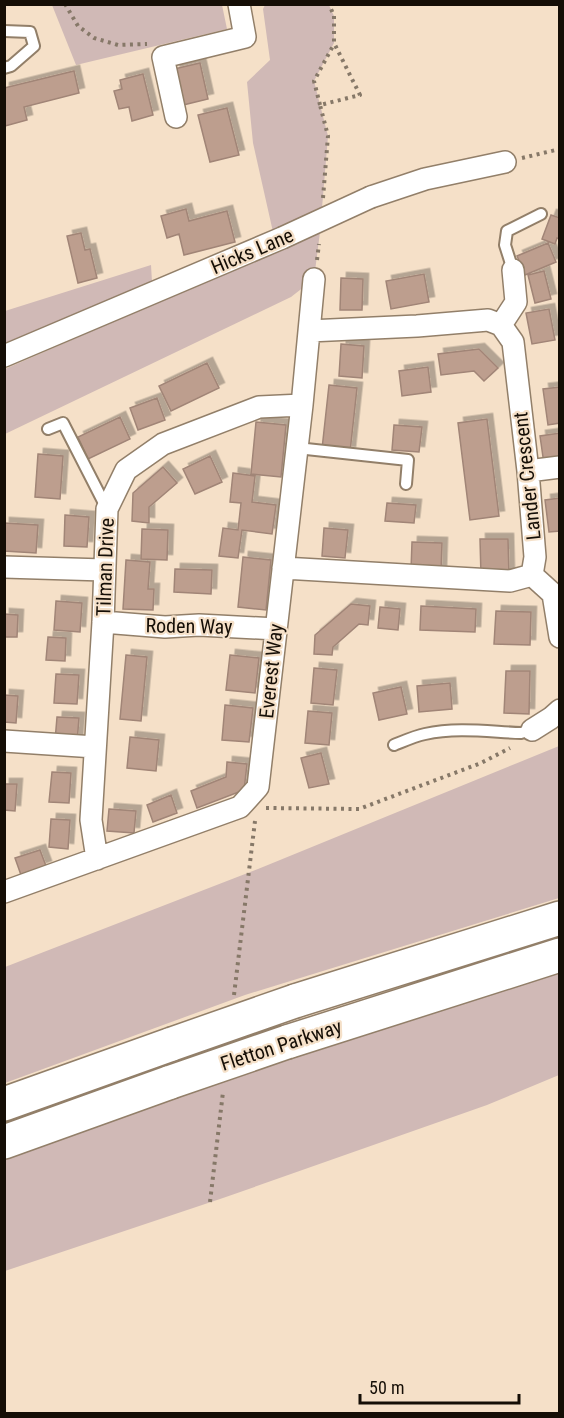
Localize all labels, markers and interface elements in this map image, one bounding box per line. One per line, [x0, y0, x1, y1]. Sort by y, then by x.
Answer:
street label: Hicks Lane [207, 223, 297, 279]
street label: Lander Crescent [508, 411, 546, 541]
street label: Tilman Drive [91, 517, 119, 617]
street label: Roden Way [145, 613, 233, 639]
street label: Everest Way [254, 622, 288, 720]
street label: Fletton Parkway [217, 1014, 345, 1076]
scale bar [360, 1367, 519, 1405]
text: 50 m [369, 1377, 404, 1398]

